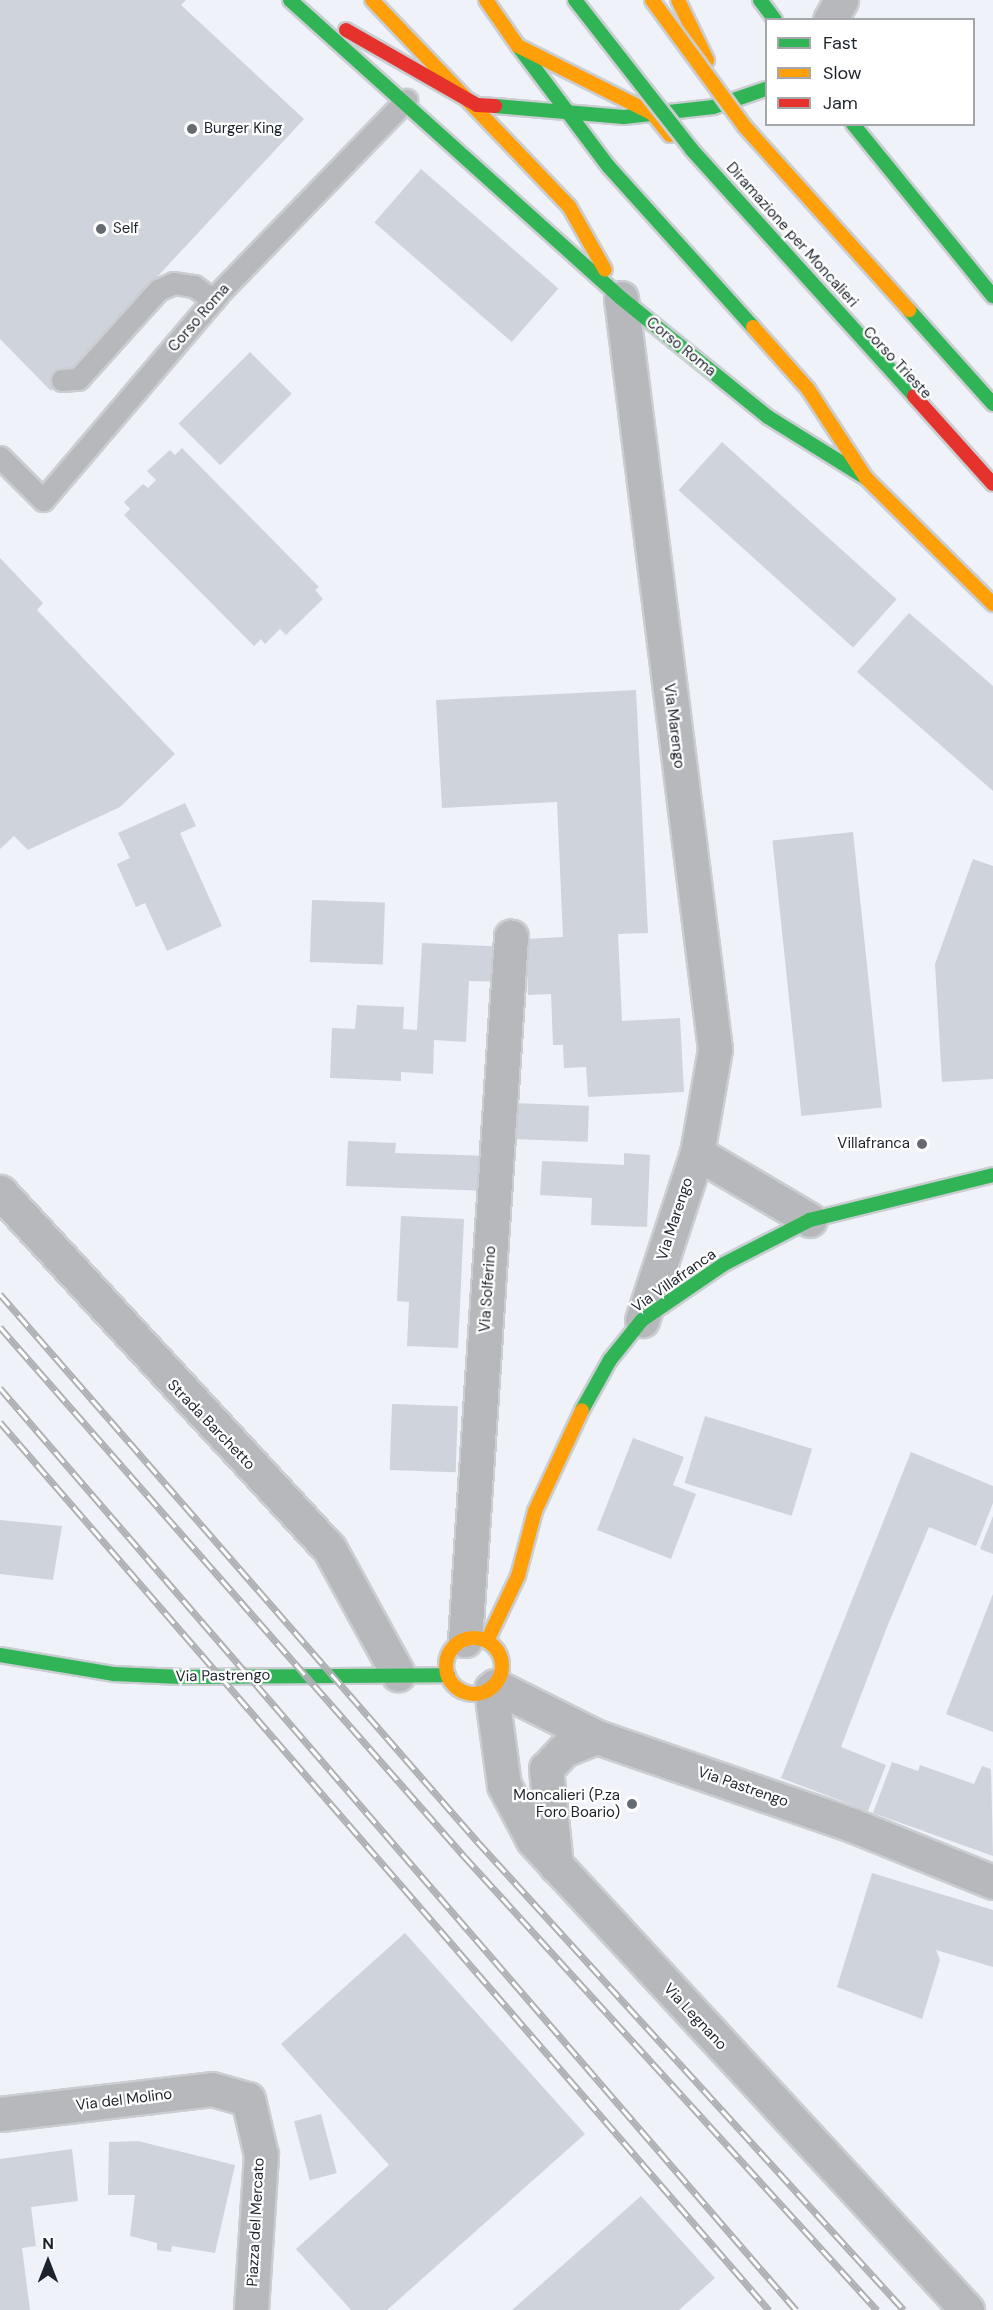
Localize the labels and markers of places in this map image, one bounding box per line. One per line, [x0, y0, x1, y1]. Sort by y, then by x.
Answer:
place label: Burger King [204, 120, 282, 138]
marker: Burger King [185, 122, 199, 136]
place label: Self [113, 220, 139, 238]
marker: Self [94, 222, 108, 236]
place label: Villafranca [837, 1135, 910, 1153]
marker: Villafranca [915, 1137, 929, 1151]
place label: Moncalieri (P.za Foro Boario) [513, 1786, 620, 1821]
marker: Moncalieri (P.za Foro Boario) [625, 1797, 639, 1811]

